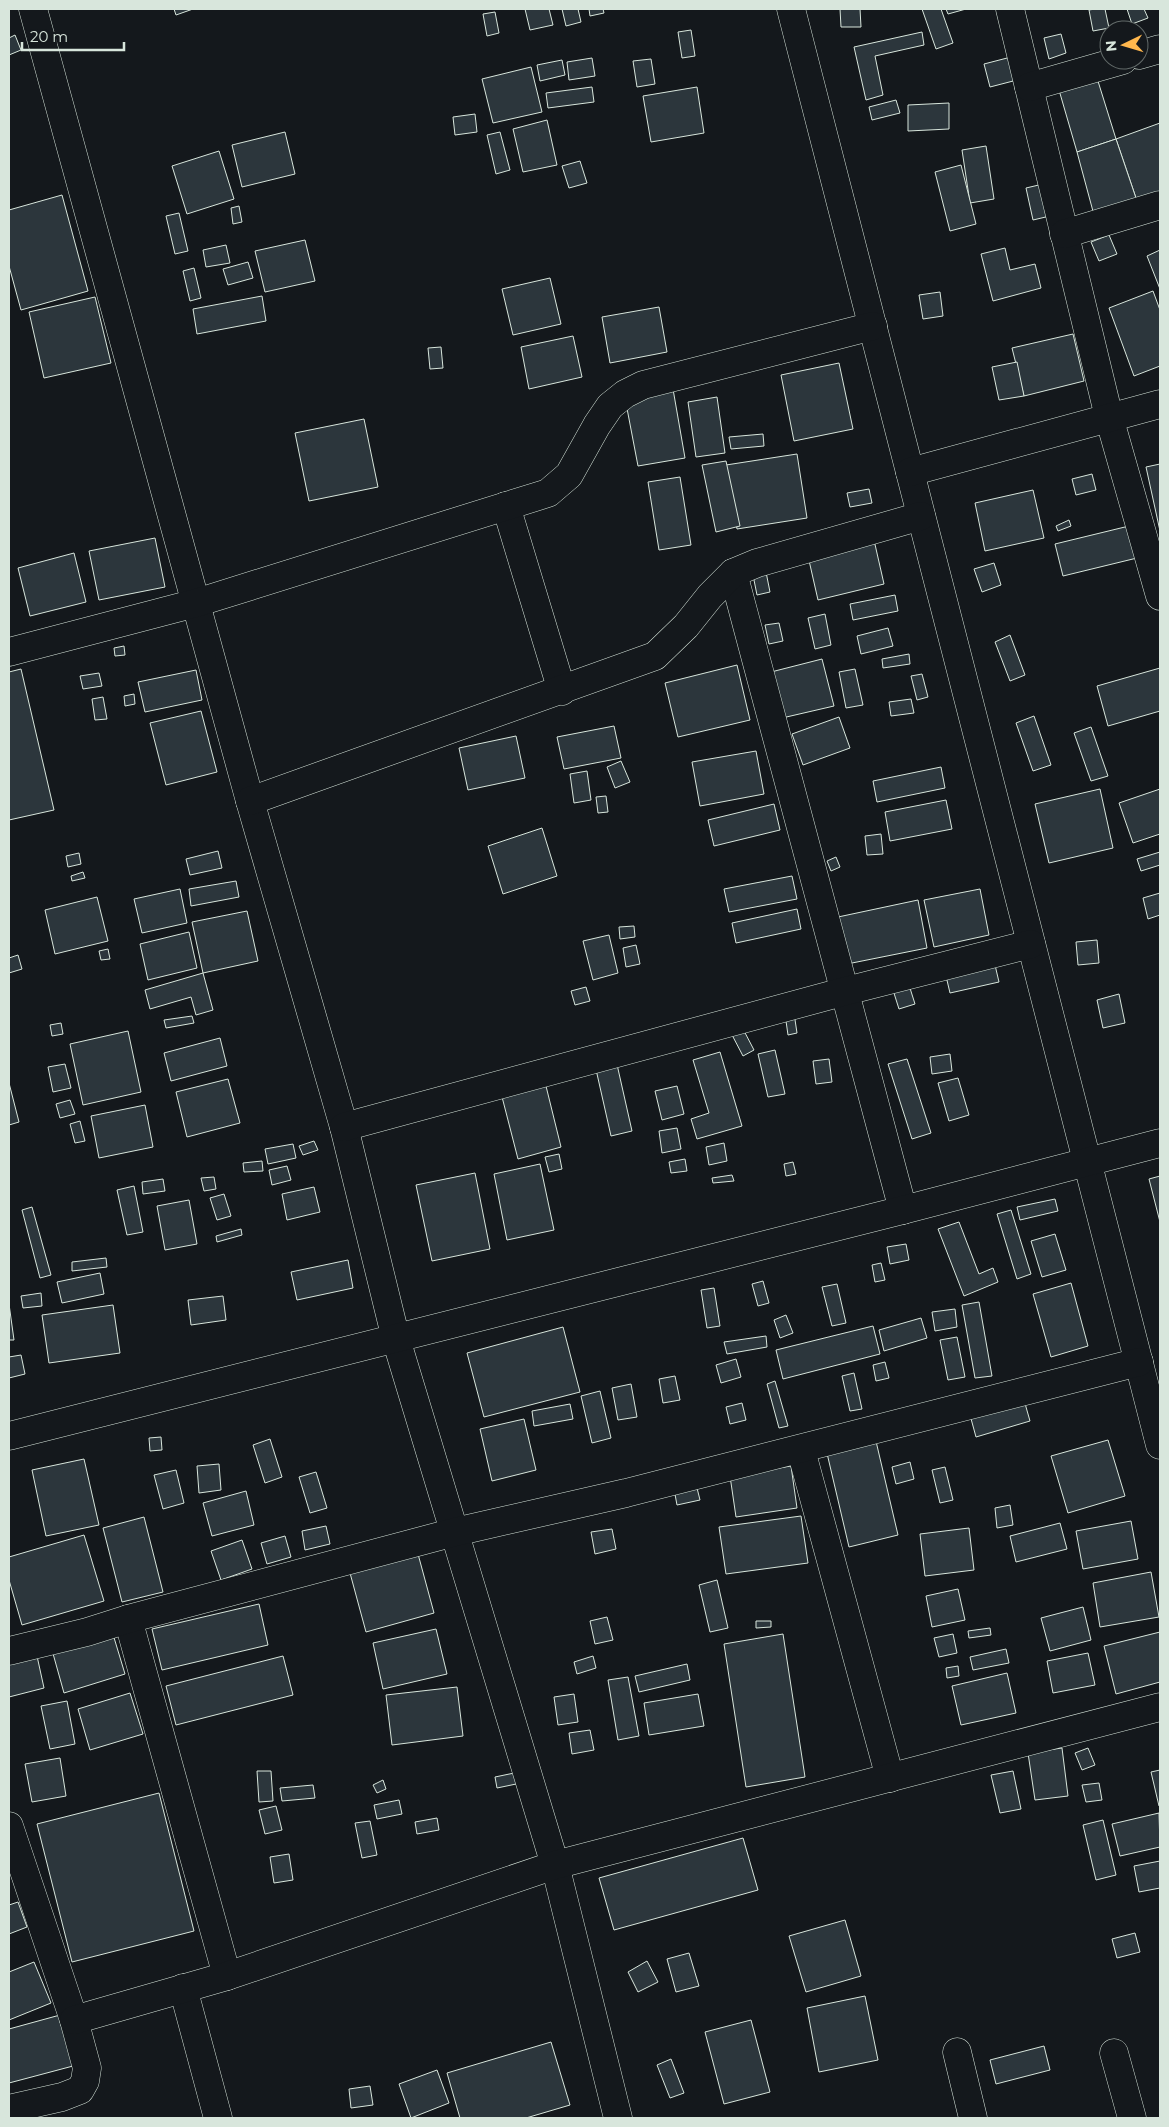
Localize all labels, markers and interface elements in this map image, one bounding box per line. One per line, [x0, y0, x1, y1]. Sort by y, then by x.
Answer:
scale bar [22, 20, 125, 52]
north arrow [1099, 20, 1149, 70]
text: 20 m [30, 27, 68, 46]
text: N [1102, 40, 1121, 53]

